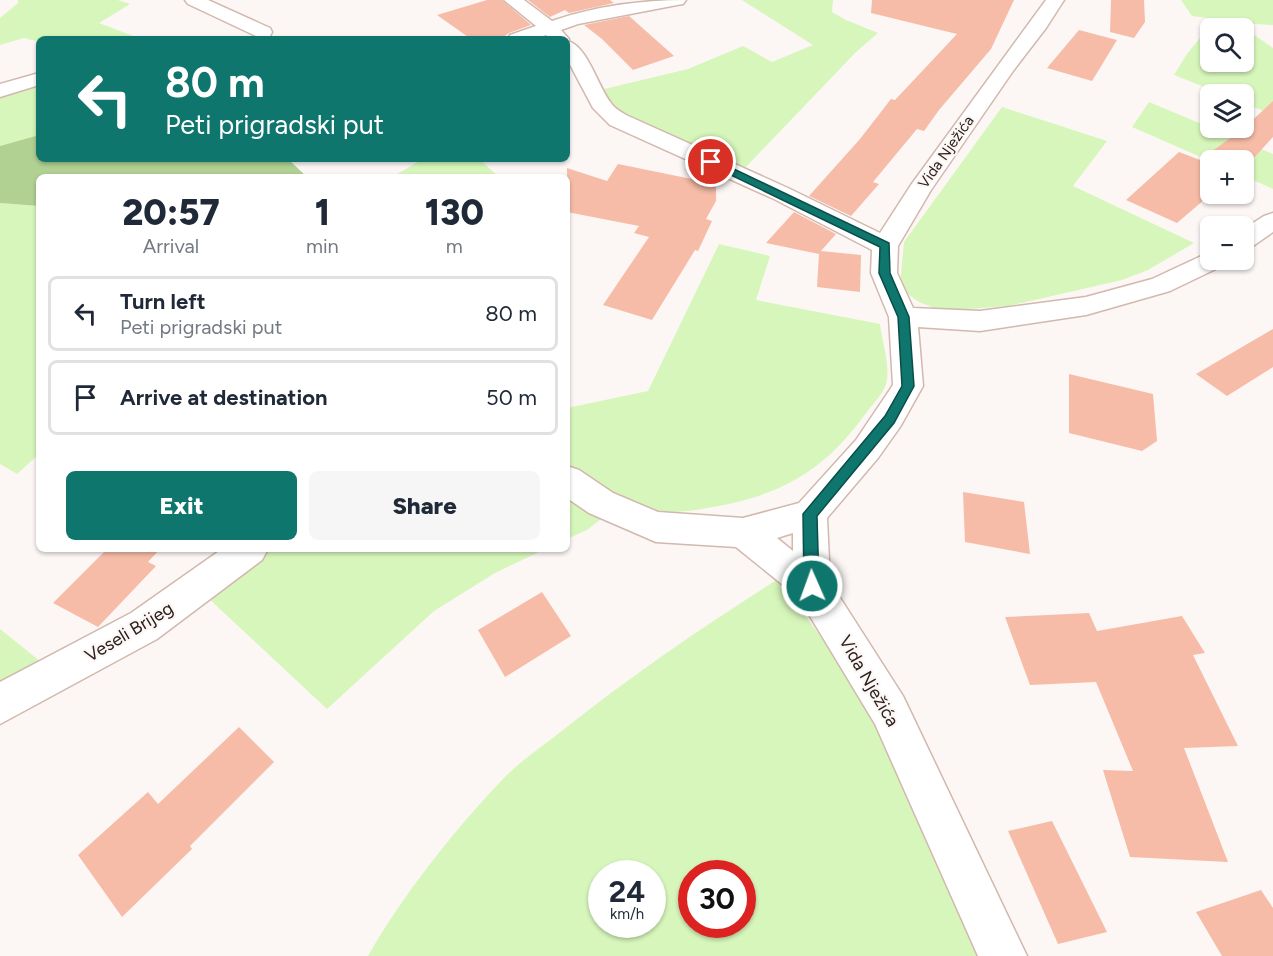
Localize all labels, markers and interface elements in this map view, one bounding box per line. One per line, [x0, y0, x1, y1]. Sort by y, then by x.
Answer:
map controls [1200, 18, 1254, 270]
button: search [1200, 18, 1254, 72]
text: 80 m [165, 57, 265, 108]
icon: left [66, 60, 144, 138]
button: layers [1200, 84, 1254, 138]
text: Peti prigradski put [165, 108, 384, 141]
street label: Vida Nježića [914, 112, 978, 192]
pin [685, 136, 736, 187]
icon: arrive [694, 145, 727, 178]
button: + [1200, 150, 1254, 204]
text: 20:57 [122, 191, 220, 234]
text: 1 [315, 191, 330, 234]
text: 130 [425, 191, 484, 234]
button: − [1200, 216, 1254, 270]
text: Arrival [143, 234, 199, 258]
text: min [306, 234, 339, 258]
text: m [446, 234, 463, 258]
text: Turn left [120, 288, 206, 315]
icon: left [69, 297, 102, 330]
text: 80 m [485, 300, 537, 327]
text: Peti prigradski put [120, 315, 282, 339]
icon: arrive [69, 381, 102, 414]
text: Arrive at destination [120, 384, 328, 411]
text: 50 m [486, 384, 537, 411]
button: Exit [66, 471, 297, 540]
button: Share [309, 471, 540, 540]
position arrow [780, 554, 844, 618]
street label: Veseli Brijeg [81, 597, 177, 667]
street label: Vida Nježića [834, 632, 904, 730]
speed limit sign: 30 [678, 860, 756, 938]
text: 24 [609, 873, 645, 910]
text: km/h [610, 905, 644, 923]

